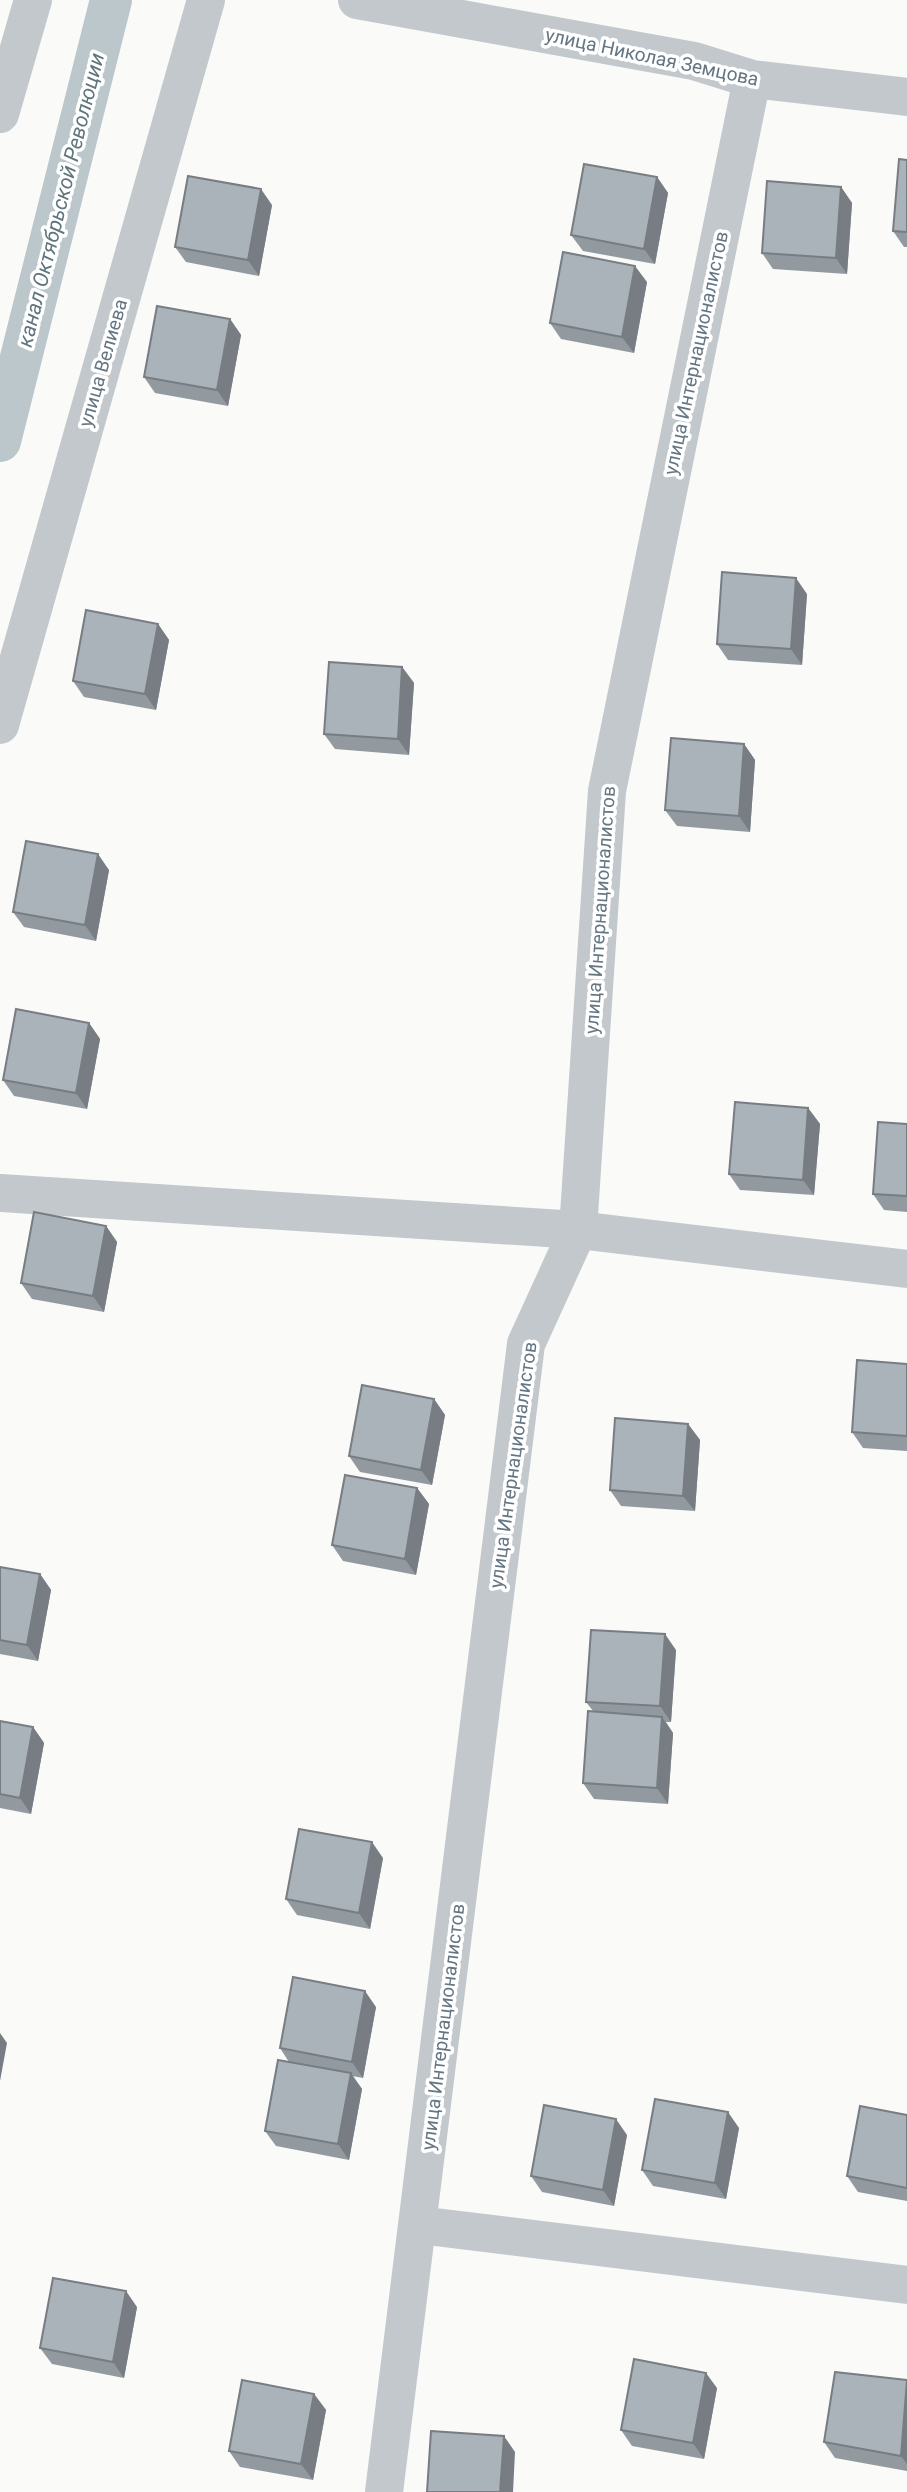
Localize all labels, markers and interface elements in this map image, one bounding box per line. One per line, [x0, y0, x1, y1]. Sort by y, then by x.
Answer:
street label: улица Николая Земцова [543, 23, 761, 91]
water label: канал Октябрьской Революции [13, 50, 109, 349]
street label: улица Интернационалистов [659, 229, 733, 477]
street label: улица Велиева [74, 296, 132, 430]
street label: улица Интернационалистов [580, 785, 620, 1035]
street label: улица Интернационалистов [484, 1340, 542, 1590]
street label: улица Интернационалистов [416, 1902, 470, 2152]

